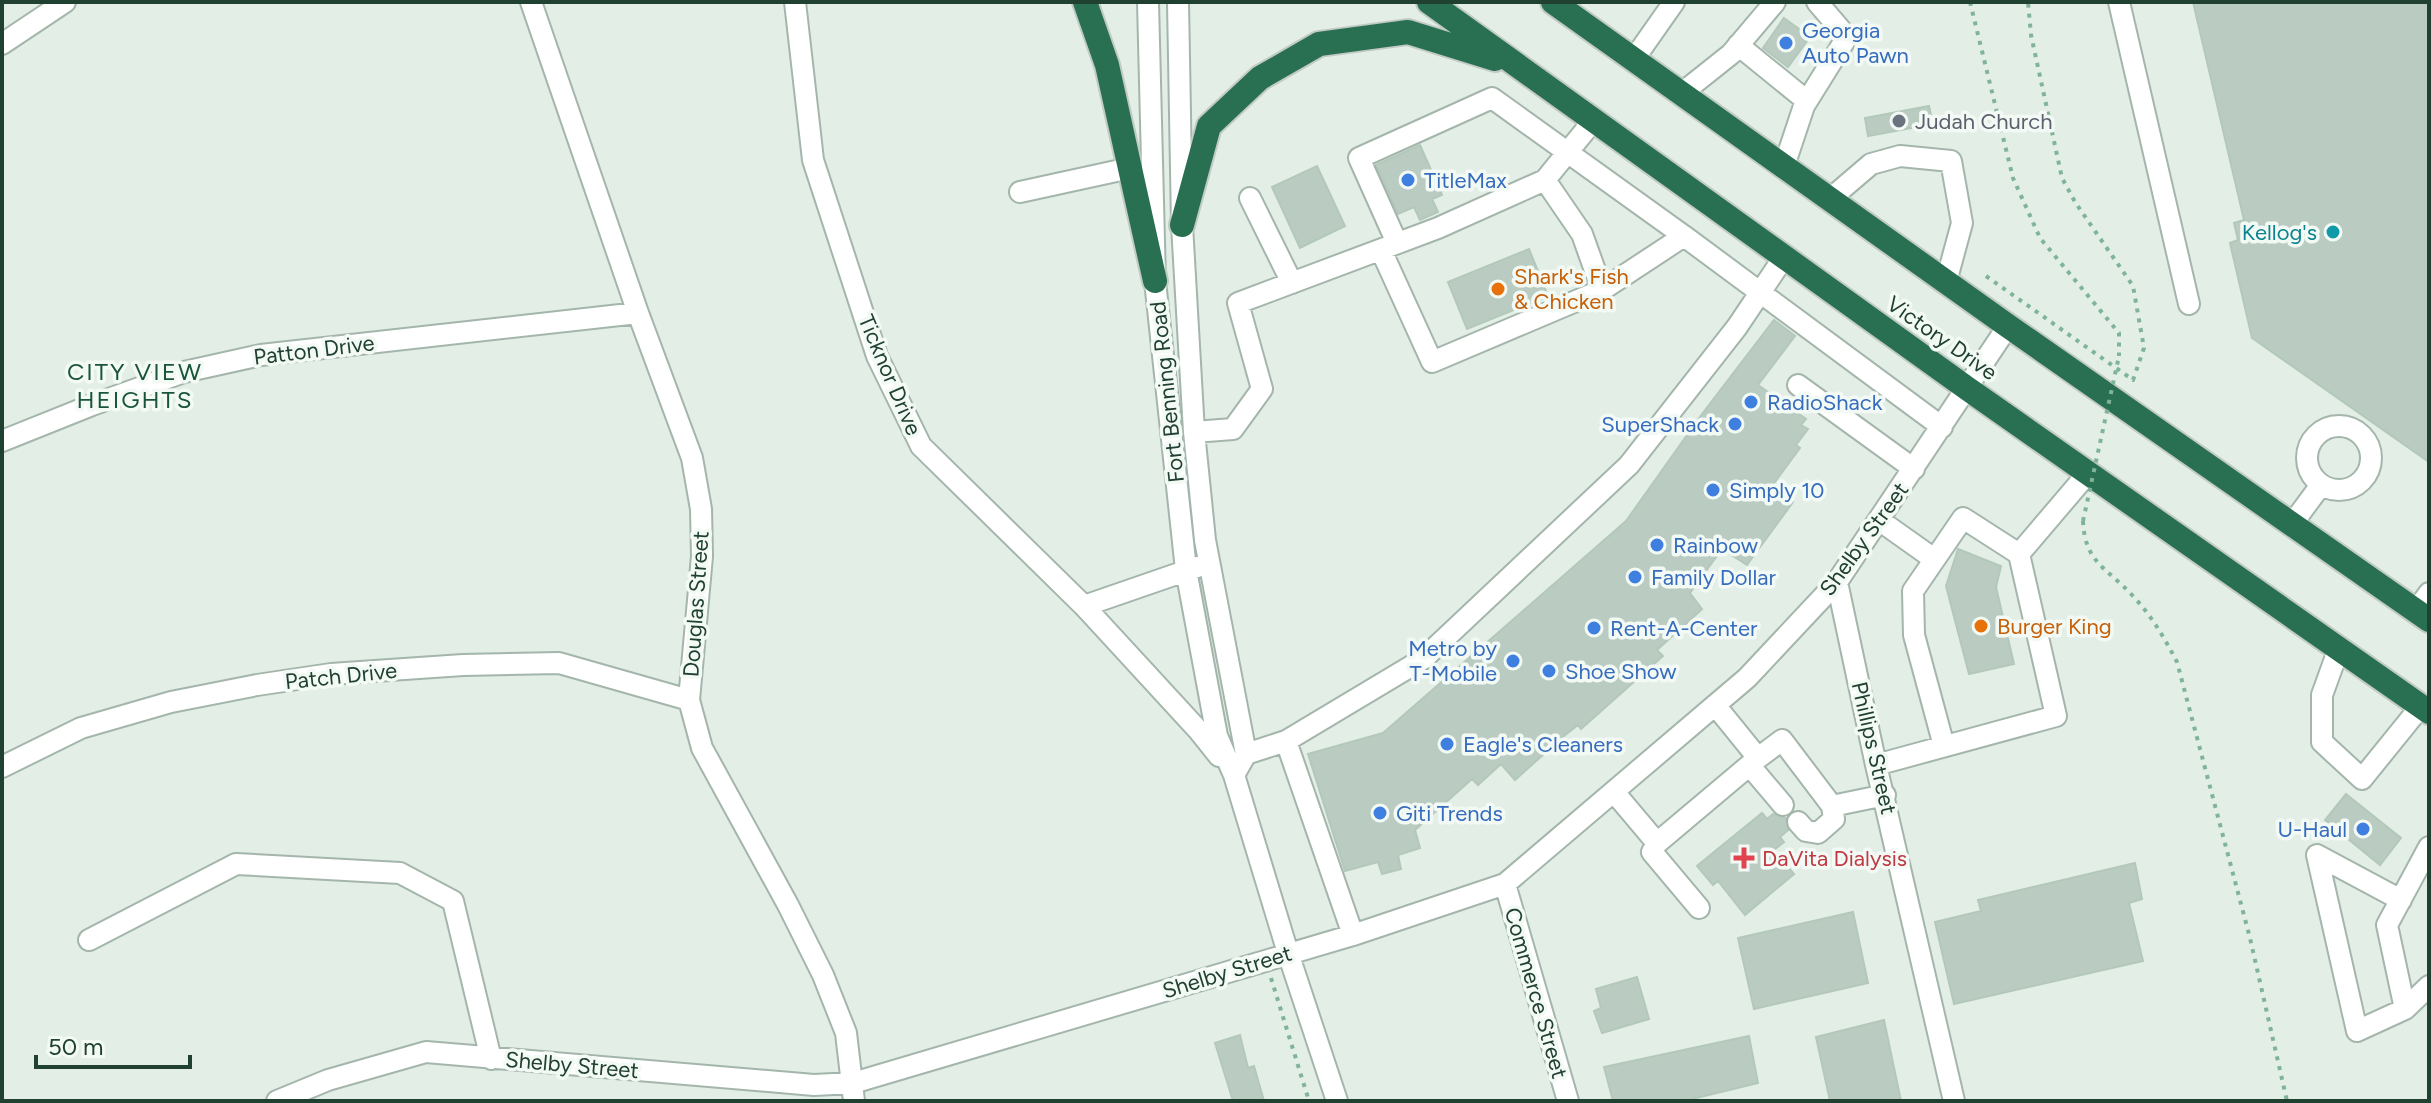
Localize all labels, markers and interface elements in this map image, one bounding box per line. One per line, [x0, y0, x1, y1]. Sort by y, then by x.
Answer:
place label: Georgia Auto Pawn [1802, 17, 1909, 69]
marker: Georgia Auto Pawn [1777, 34, 1795, 52]
place label: Judah Church [1915, 108, 2052, 135]
marker: Judah Church [1890, 112, 1908, 130]
place label: TitleMax [1424, 167, 1507, 194]
marker: TitleMax [1399, 171, 1417, 189]
place label: Kellog's [2242, 219, 2317, 246]
marker: Kellog's [2324, 223, 2342, 241]
place label: Shark's Fish & Chicken [1514, 263, 1629, 315]
marker: Shark's Fish & Chicken [1489, 280, 1507, 298]
street label: Victory Drive [1882, 290, 2002, 386]
street label: Fort Benning Road [1144, 300, 1190, 484]
street label: Ticknor Drive [852, 311, 928, 439]
street label: Patton Drive [252, 329, 376, 371]
district label: CITY VIEW HEIGHTS [67, 357, 203, 414]
place label: RadioShack [1767, 389, 1883, 416]
marker: RadioShack [1742, 393, 1760, 411]
place label: SuperShack [1601, 411, 1719, 438]
marker: SuperShack [1726, 415, 1744, 433]
place label: Simply 10 [1729, 477, 1824, 504]
street label: Shelby Street [1814, 477, 1914, 601]
marker: Simply 10 [1704, 481, 1722, 499]
street label: Douglas Street [677, 530, 715, 678]
place label: Rainbow [1673, 532, 1759, 559]
marker: Rainbow [1648, 536, 1666, 554]
place label: Family Dollar [1651, 564, 1777, 591]
marker: Family Dollar [1626, 568, 1644, 586]
place label: Burger King [1997, 613, 2112, 640]
place label: Rent-A-Center [1610, 615, 1758, 642]
marker: Burger King [1972, 617, 1990, 635]
marker: Rent-A-Center [1585, 619, 1603, 637]
place label: Metro by T-Mobile [1408, 635, 1497, 687]
marker: Metro by T-Mobile [1504, 652, 1522, 670]
street label: Patch Drive [284, 657, 398, 695]
place label: Shoe Show [1565, 658, 1677, 685]
marker: Shoe Show [1540, 662, 1558, 680]
street label: Phillips Street [1846, 679, 1902, 817]
place label: Eagle's Cleaners [1463, 731, 1623, 758]
marker: Eagle's Cleaners [1438, 735, 1456, 753]
place label: Giti Trends [1396, 800, 1503, 827]
marker: Giti Trends [1371, 804, 1389, 822]
place label: U-Haul [2277, 816, 2347, 843]
marker: U-Haul [2354, 820, 2372, 838]
place label: DaVita Dialysis [1762, 845, 1907, 872]
marker: DaVita Dialysis [1733, 847, 1755, 869]
street label: Commerce Street [1499, 904, 1573, 1082]
street label: Shelby Street [1159, 940, 1295, 1004]
scale bar [36, 1019, 190, 1069]
text: 50 m [48, 1032, 104, 1061]
street label: Shelby Street [504, 1046, 640, 1084]

